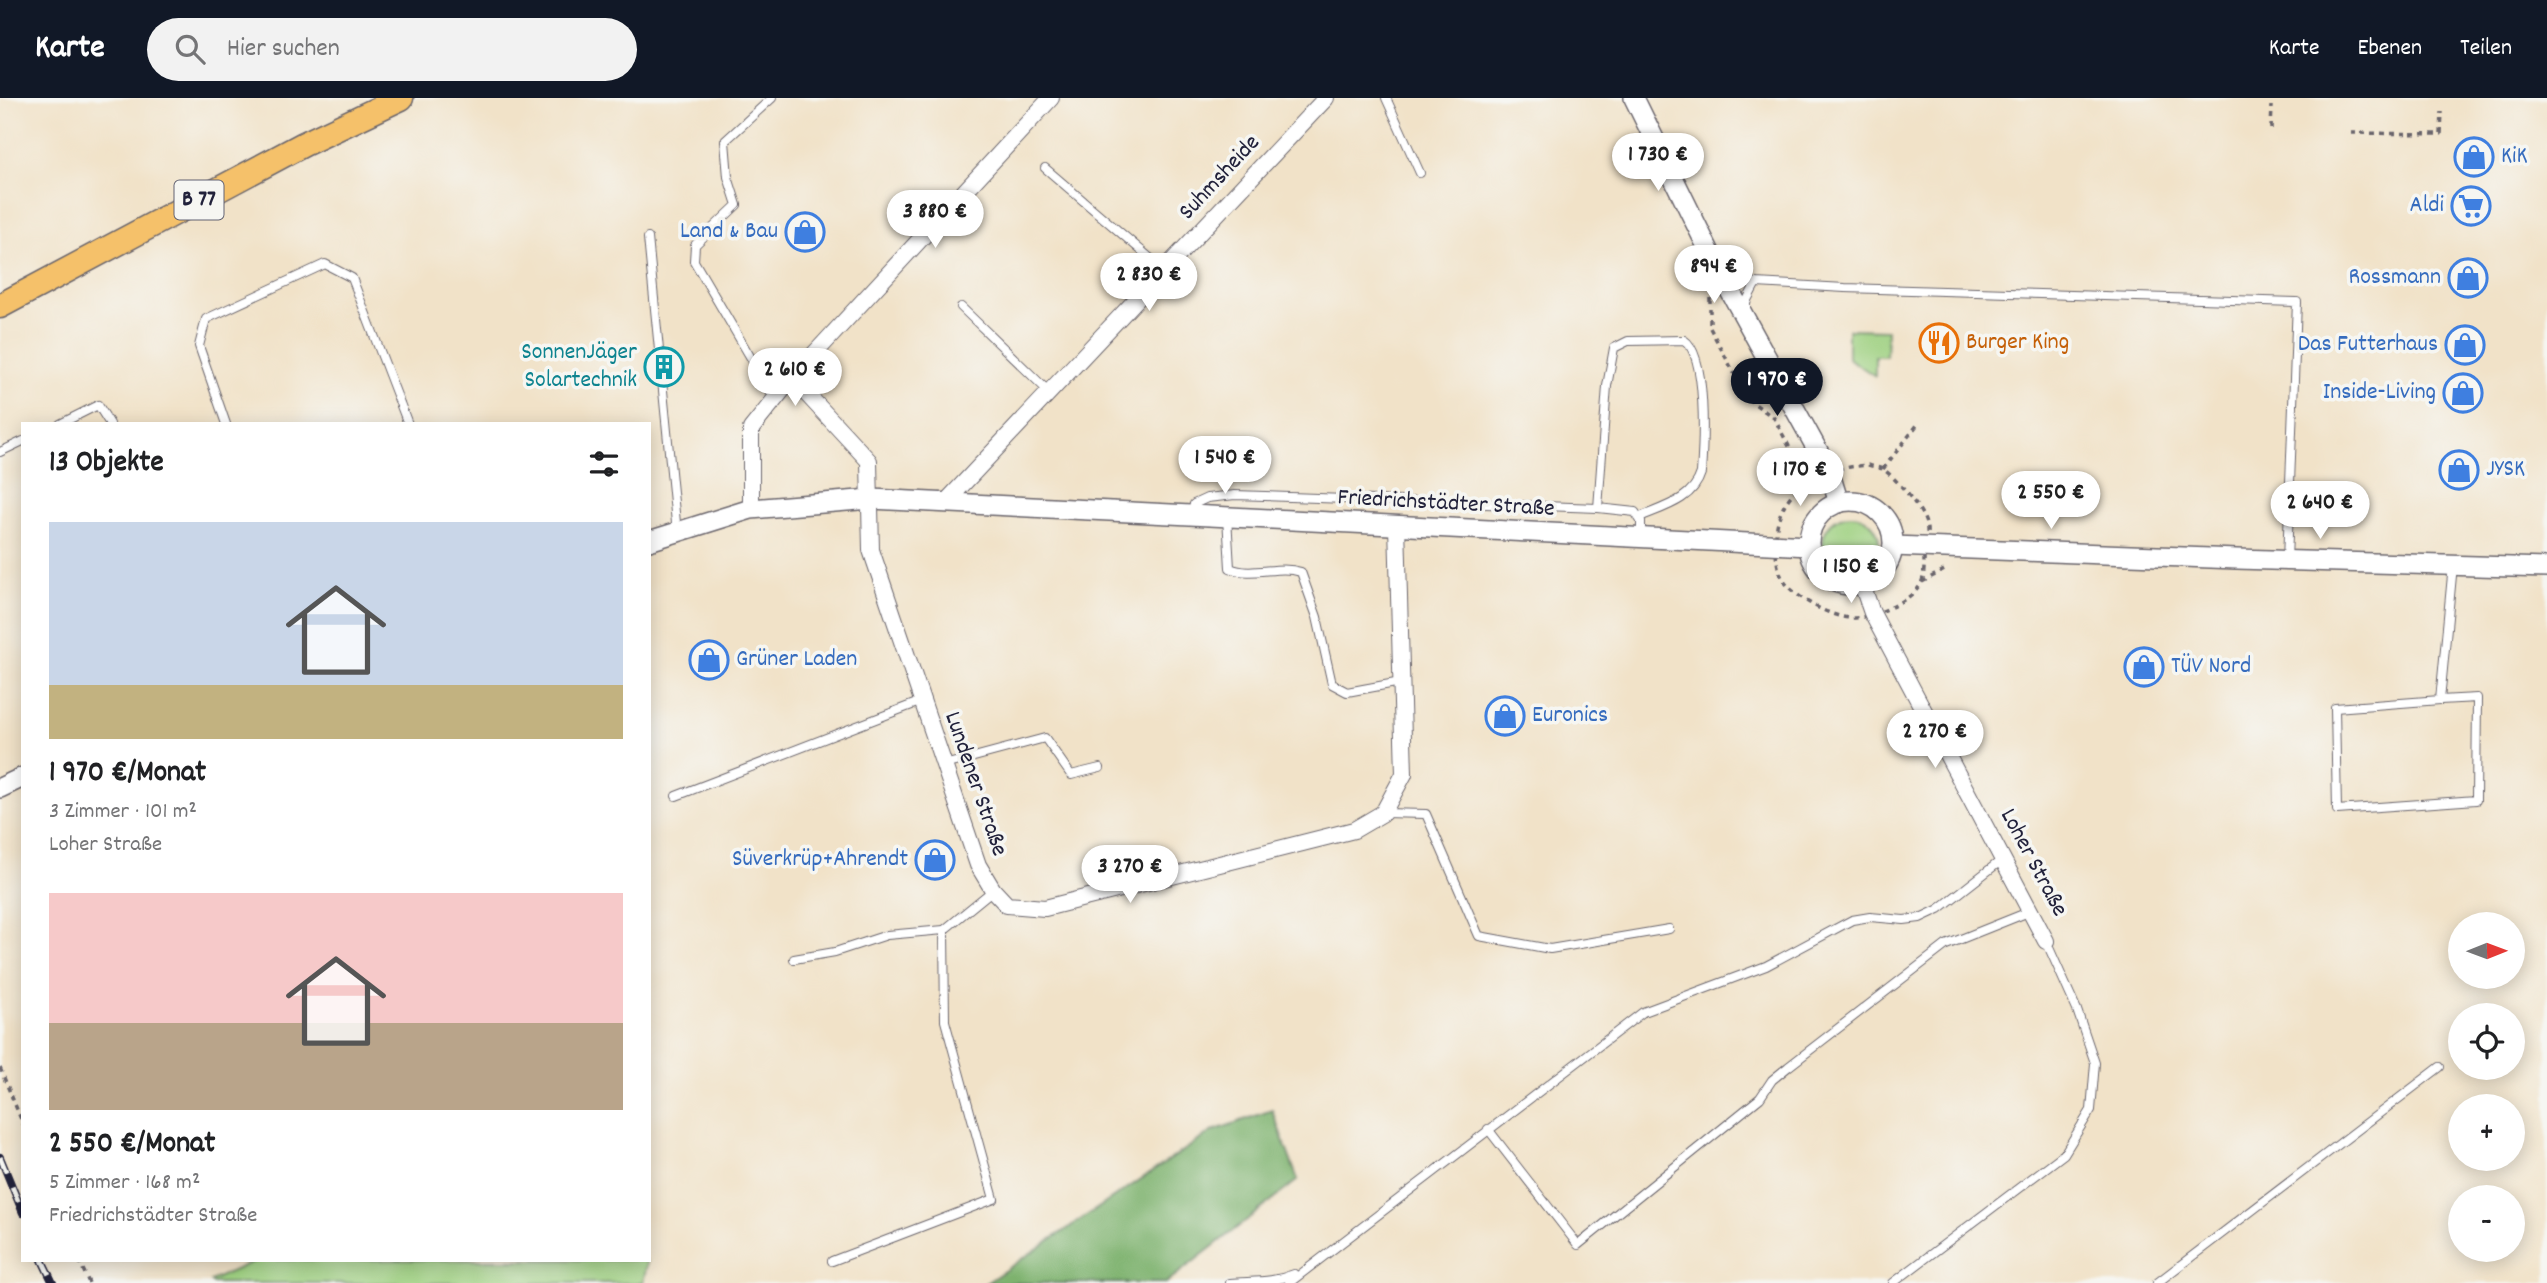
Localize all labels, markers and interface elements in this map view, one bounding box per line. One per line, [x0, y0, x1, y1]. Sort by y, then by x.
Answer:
search box [147, 18, 637, 81]
text: Karte [35, 26, 105, 73]
icon: search [171, 30, 209, 68]
text: Hier suchen [227, 31, 340, 68]
text: Karte [2269, 32, 2319, 66]
text: Ebenen [2357, 32, 2422, 66]
text: Teilen [2460, 32, 2512, 66]
street label: Suhmsheide [1171, 128, 1269, 228]
pin: 1 730 € [1593, 134, 1723, 193]
shop icon: KiK [2453, 136, 2495, 178]
text: 1 730 € [1628, 139, 1688, 172]
place label: KiK [2501, 140, 2528, 174]
road number: B 77 [174, 180, 224, 220]
supermarket icon: Aldi [2450, 185, 2492, 227]
place label: Aldi [2410, 189, 2444, 223]
pin: 3 880 € [870, 190, 1000, 250]
text: 3 880 € [903, 196, 967, 229]
shop icon: Land & Bau [784, 211, 826, 253]
place label: Land & Bau [680, 215, 778, 249]
pin: 894 € [1665, 246, 1763, 305]
text: 894 € [1690, 251, 1738, 284]
pin: 2 830 € [1084, 254, 1214, 313]
shop icon: Rossmann [2447, 257, 2489, 299]
text: 2 830 € [1116, 259, 1182, 292]
place label: Rossmann [2349, 261, 2441, 295]
restaurant icon: Burger King [1918, 322, 1960, 364]
shop icon: Das Futterhaus [2444, 324, 2486, 366]
place label: Burger King [1966, 326, 2069, 360]
place label: Das Futterhaus [2298, 328, 2438, 362]
place label: SonnenJäger Solartechnik [521, 336, 637, 398]
building icon: SonnenJäger Solartechnik [643, 346, 685, 388]
pin: 2 610 € [730, 348, 860, 408]
text: 2 610 € [764, 354, 826, 387]
pin: 1 970 € [1712, 358, 1842, 418]
text: 1 970 € [1747, 364, 1807, 397]
shop icon: Inside-Living [2442, 372, 2484, 414]
place label: Inside-Living [2323, 376, 2436, 410]
pin: 1 540 € [1160, 436, 1290, 496]
text: 1 540 € [1194, 442, 1256, 475]
text: 13 Objekte [49, 443, 164, 486]
icon: filters [585, 445, 623, 483]
pin: 1 170 € [1735, 448, 1865, 508]
shop icon: JYSK [2438, 449, 2480, 491]
place label: JYSK [2486, 453, 2525, 487]
text: 1 170 € [1773, 454, 1827, 487]
pin: 2 550 € [1986, 472, 2116, 531]
text: 2 550 € [2017, 477, 2085, 510]
street label: Friedrichstädter Straße [1337, 481, 1555, 527]
pin: 2 640 € [2255, 482, 2385, 541]
text: 2 640 € [2287, 487, 2353, 520]
pin: 1 150 € [1786, 546, 1916, 605]
text: 1 150 € [1823, 551, 1879, 584]
icon: home [273, 567, 399, 693]
shop icon: Grüner Laden [688, 639, 730, 681]
place label: Grüner Laden [736, 643, 857, 677]
shop icon: TÜV Nord [2123, 646, 2165, 688]
place label: TÜV Nord [2171, 650, 2251, 684]
shop icon: Euronics [1484, 695, 1526, 737]
place label: Euronics [1532, 699, 1608, 733]
street label: Lundener Straße [934, 707, 1016, 861]
pin: 2 270 € [1870, 710, 2000, 770]
text: 2 270 € [1903, 716, 1967, 749]
text: 1 970 €/Monat [49, 753, 206, 796]
text: 3 Zimmer · 101 m² [49, 796, 197, 829]
street label: Loher Straße [1990, 803, 2076, 923]
text: Loher Straße [49, 829, 162, 862]
shop icon: Süverkrüp+Ahrendt [914, 839, 956, 881]
place label: Süverkrüp+Ahrendt [732, 843, 908, 877]
pin: 3 270 € [1065, 846, 1195, 905]
text: 3 270 € [1098, 851, 1162, 884]
north arrow [2448, 912, 2525, 989]
map controls [2448, 912, 2525, 1262]
icon: home [273, 938, 399, 1064]
button: locate [2448, 1003, 2525, 1080]
button: + [2448, 1094, 2525, 1171]
text: 2 550 €/Monat [49, 1124, 215, 1167]
text: 5 Zimmer · 168 m² [49, 1167, 200, 1200]
button: − [2448, 1185, 2525, 1262]
text: Friedrichstädter Straße [49, 1200, 257, 1233]

